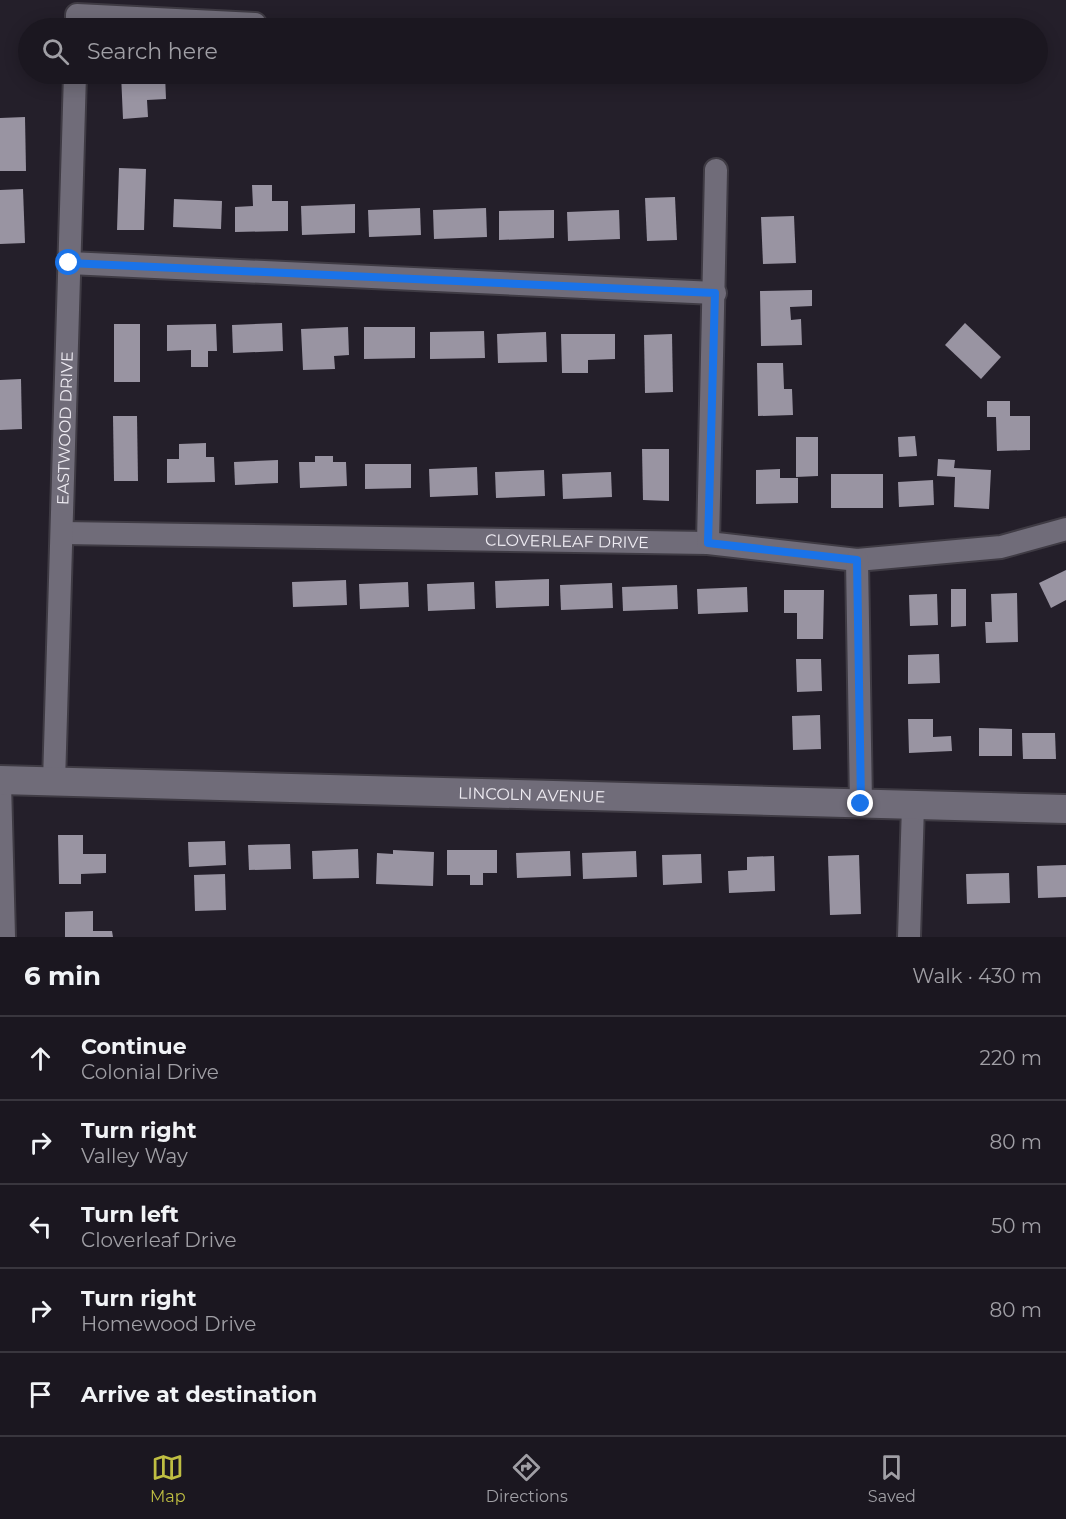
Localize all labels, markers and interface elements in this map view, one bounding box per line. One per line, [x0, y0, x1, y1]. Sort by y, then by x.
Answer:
search box [18, 18, 1048, 84]
icon: search [39, 35, 72, 68]
text: Search here [87, 38, 218, 65]
route start [55, 249, 81, 275]
street label: EASTWOOD DRIVE [53, 351, 76, 505]
street label: CLOVERLEAF DRIVE [485, 530, 649, 552]
street label: LINCOLN AVENUE [458, 783, 606, 806]
route end [847, 790, 873, 816]
text: 6 min [24, 960, 101, 992]
text: Walk · 430 m [912, 964, 1042, 988]
text: Continue [81, 1033, 187, 1060]
icon: ahead [24, 1042, 57, 1075]
text: 220 m [980, 1046, 1042, 1070]
text: Colonial Drive [81, 1060, 219, 1084]
text: Turn right [81, 1117, 196, 1144]
icon: right [24, 1126, 57, 1159]
text: 80 m [990, 1130, 1042, 1154]
text: Valley Way [81, 1144, 188, 1168]
text: Turn left [81, 1201, 179, 1228]
icon: left [24, 1210, 57, 1243]
text: 50 m [991, 1214, 1042, 1238]
text: Cloverleaf Drive [81, 1228, 237, 1252]
text: Turn right [81, 1285, 196, 1312]
icon: right [24, 1294, 57, 1327]
text: 80 m [990, 1298, 1042, 1322]
text: Homewood Drive [81, 1312, 256, 1336]
icon: arrive [24, 1378, 57, 1411]
text: Arrive at destination [81, 1381, 317, 1408]
tab: Map [150, 1451, 186, 1506]
tab: Directions [486, 1451, 568, 1506]
tab: Saved [868, 1451, 916, 1506]

